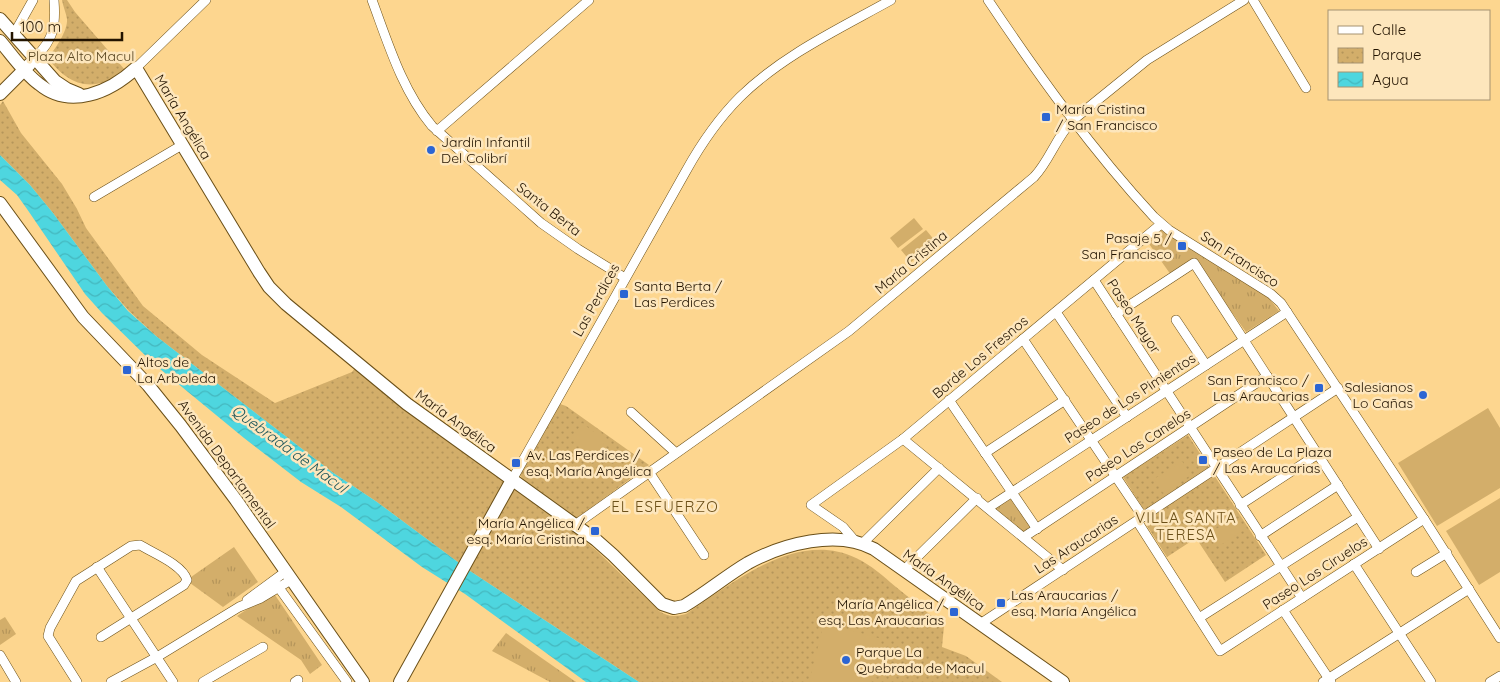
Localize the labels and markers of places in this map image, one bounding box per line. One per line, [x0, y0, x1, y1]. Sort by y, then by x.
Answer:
place label: María Cristina / San Francisco [1056, 100, 1158, 134]
marker: María Cristina / San Francisco [1040, 111, 1052, 123]
place label: Jardín Infantil Del Colibrí [441, 133, 530, 167]
marker: Jardín Infantil Del Colibrí [425, 144, 437, 156]
place label: Pasaje 5 / San Francisco [1082, 229, 1173, 263]
marker: Pasaje 5 / San Francisco [1176, 240, 1188, 252]
place label: Santa Berta / Las Perdices [634, 277, 723, 311]
marker: Santa Berta / Las Perdices [618, 288, 630, 300]
place label: Altos de La Arboleda [137, 353, 216, 387]
marker: Altos de La Arboleda [121, 364, 133, 376]
place label: San Francisco / Las Araucarias [1207, 371, 1310, 405]
place label: Salesianos Lo Cañas [1344, 378, 1413, 412]
marker: San Francisco / Las Araucarias [1313, 382, 1325, 394]
marker: Salesianos Lo Cañas [1417, 389, 1429, 401]
place label: Paseo de La Plaza / Las Araucarias [1213, 443, 1332, 477]
place label: Av. Las Perdices / esq. María Angélica [526, 446, 652, 480]
marker: Paseo de La Plaza / Las Araucarias [1197, 454, 1209, 466]
marker: Av. Las Perdices / esq. María Angélica [510, 457, 522, 469]
place label: María Angélica / esq. María Cristina [467, 514, 586, 548]
marker: María Angélica / esq. María Cristina [589, 525, 601, 537]
place label: Las Araucarias / esq. María Angélica [1011, 586, 1137, 620]
place label: María Angélica / esq. Las Araucarias [819, 595, 945, 629]
marker: Las Araucarias / esq. María Angélica [995, 597, 1007, 609]
marker: María Angélica / esq. Las Araucarias [948, 606, 960, 618]
place label: Parque La Quebrada de Macul [856, 643, 984, 677]
marker: Parque La Quebrada de Macul [840, 654, 852, 666]

